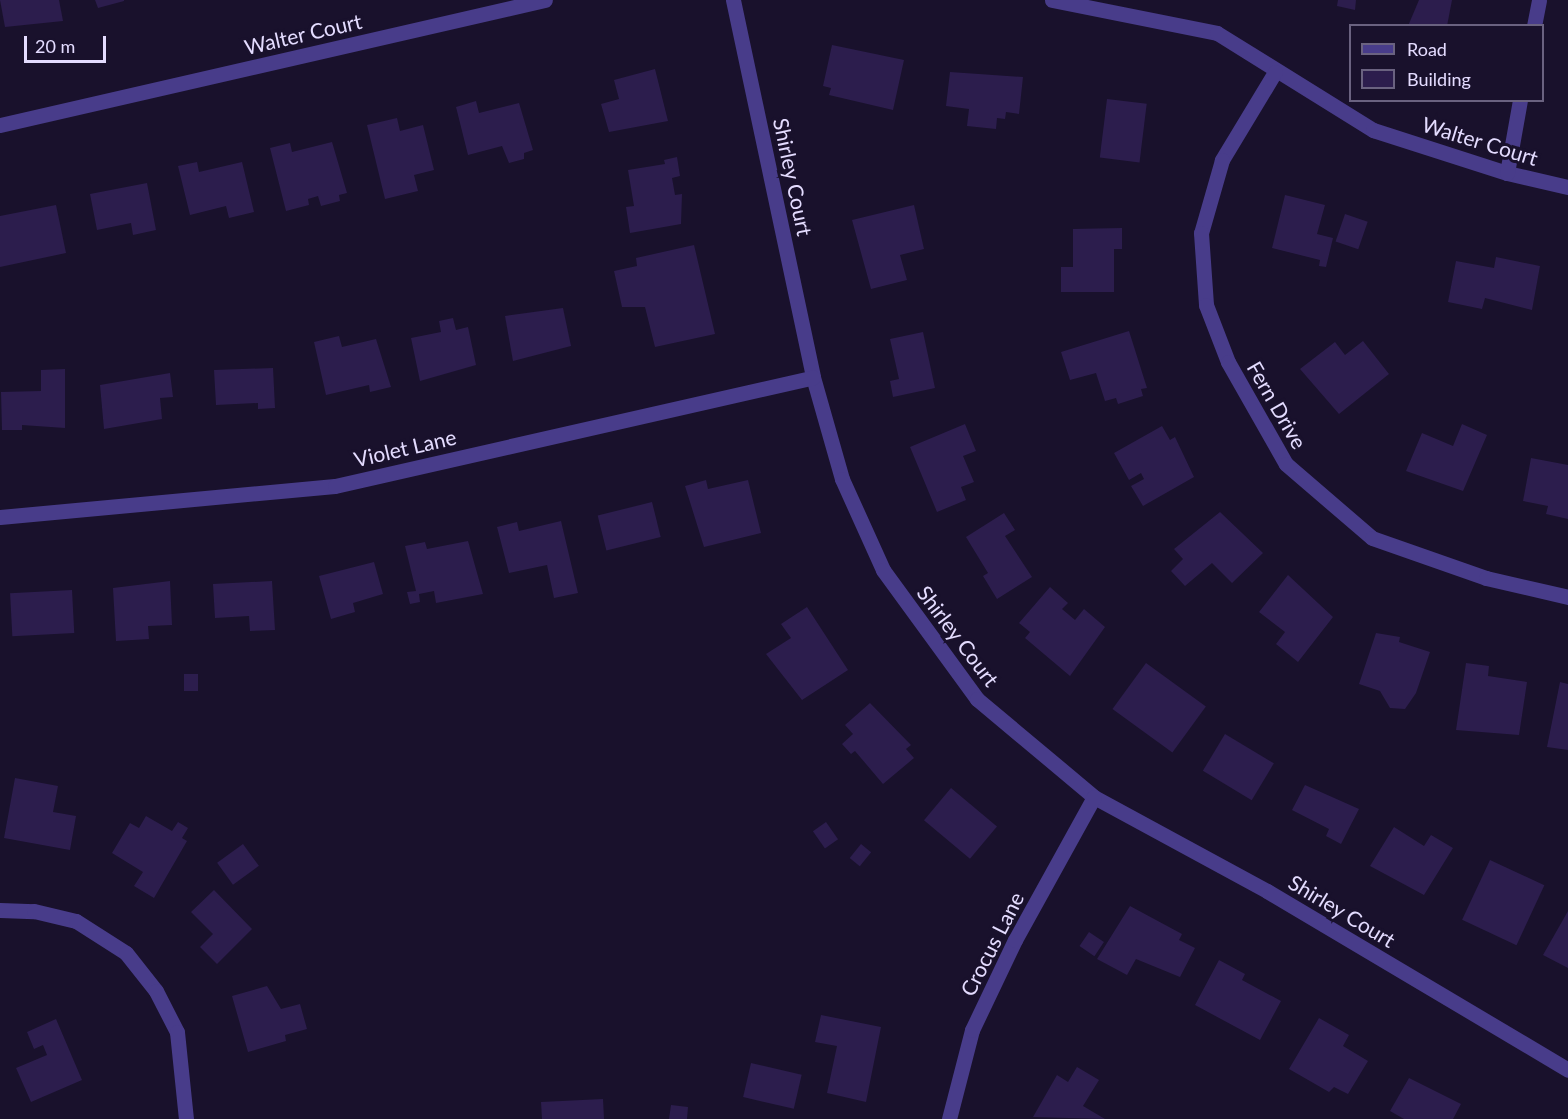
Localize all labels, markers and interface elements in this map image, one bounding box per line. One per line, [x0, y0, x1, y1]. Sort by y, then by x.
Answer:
street label: Walter Court [242, 8, 364, 60]
scale bar [27, 24, 110, 62]
legend [1349, 24, 1544, 102]
text: 20 m [35, 35, 75, 57]
text: Road [1407, 38, 1447, 60]
text: Building [1407, 68, 1471, 90]
street label: Walter Court [1419, 111, 1541, 171]
street label: Shirley Court [768, 116, 818, 238]
street label: Fern Drive [1242, 357, 1312, 453]
street label: Violet Lane [351, 424, 459, 472]
street label: Shirley Court [912, 580, 1004, 692]
street label: Shirley Court [1284, 869, 1400, 953]
street label: Crocus Lane [955, 888, 1029, 1000]

